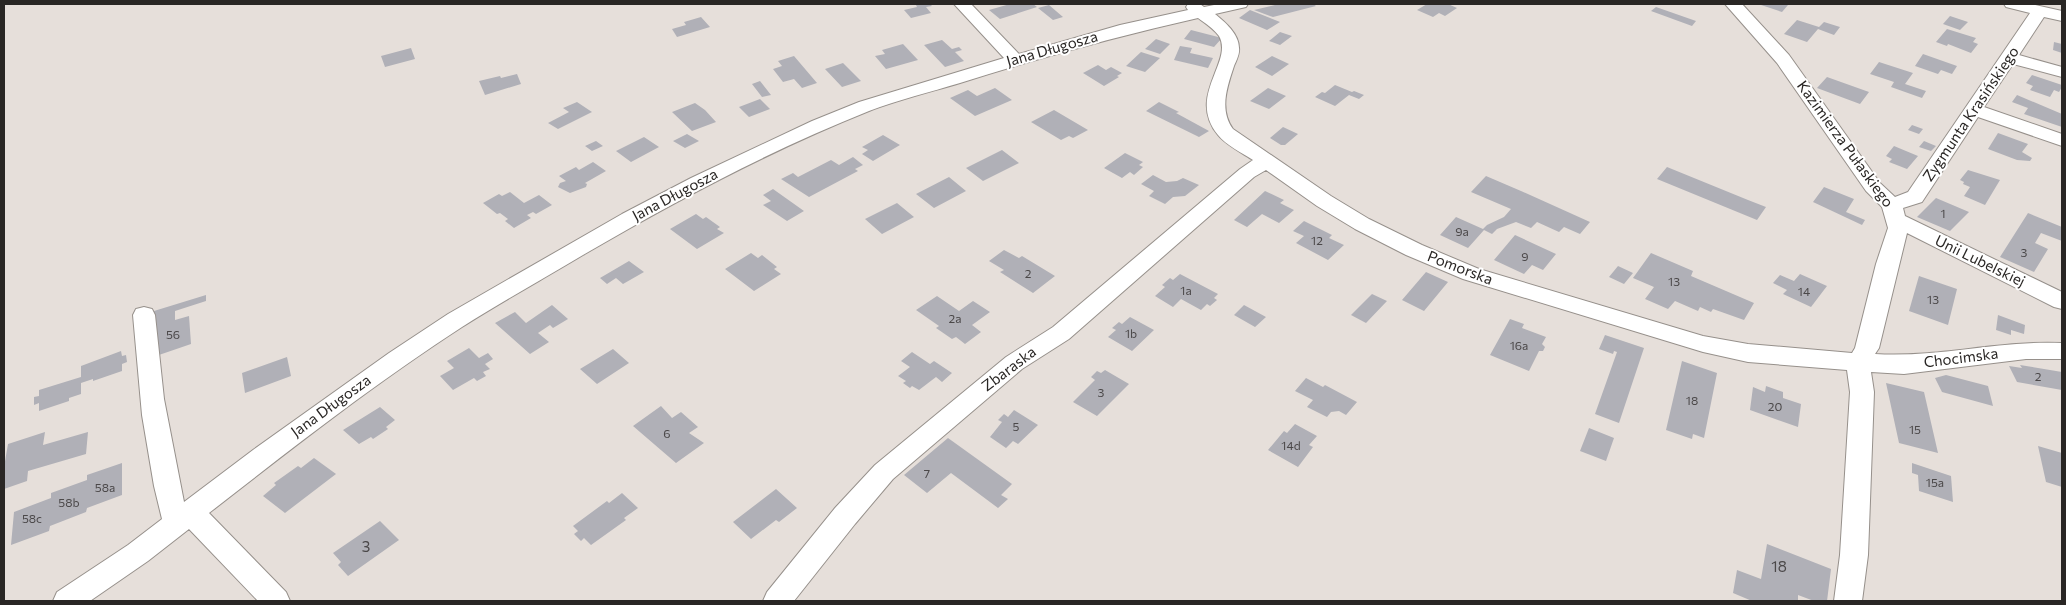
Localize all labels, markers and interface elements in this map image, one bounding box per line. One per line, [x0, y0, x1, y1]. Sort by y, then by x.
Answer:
street label: Jana Długosza [1004, 26, 1100, 70]
street label: Zygmunta Krasińskiego [1918, 43, 2022, 184]
street label: Kazimierza Pułaskiego [1794, 77, 1898, 210]
street label: Jana Długosza [629, 164, 720, 224]
house number: 1 [1940, 206, 1946, 220]
house number: 9a [1455, 224, 1469, 238]
street label: Unii Lubelskiej [1932, 230, 2029, 290]
house number: 12 [1311, 233, 1323, 247]
house number: 3 [2021, 245, 2028, 259]
street label: Pomorska [1425, 246, 1496, 288]
house number: 9 [1521, 249, 1529, 263]
house number: 2 [1025, 266, 1032, 280]
house number: 13 [1668, 274, 1680, 288]
house number: 1a [1180, 283, 1192, 297]
house number: 14 [1798, 284, 1810, 298]
house number: 13 [1927, 292, 1939, 306]
house number: 2a [949, 311, 961, 325]
house number: 1b [1125, 326, 1137, 340]
house number: 56 [166, 327, 180, 341]
house number: 16a [1510, 338, 1528, 352]
street label: Zbaraska [978, 342, 1039, 394]
street label: Chocimska [1923, 344, 1999, 371]
house number: 2 [2035, 369, 2042, 383]
street label: Jana Długosza [287, 370, 374, 440]
house number: 3 [1098, 385, 1105, 399]
house number: 18 [1686, 393, 1698, 407]
house number: 20 [1768, 399, 1782, 413]
house number: 5 [1013, 419, 1020, 433]
house number: 15 [1909, 422, 1921, 436]
house number: 6 [663, 426, 671, 440]
house number: 14d [1281, 438, 1301, 452]
house number: 7 [924, 466, 930, 480]
house number: 15a [1926, 475, 1944, 489]
house number: 58a [95, 480, 115, 494]
house number: 58b [58, 495, 80, 509]
house number: 58c [22, 511, 42, 525]
house number: 3 [362, 537, 370, 555]
house number: 18 [1771, 557, 1787, 575]

